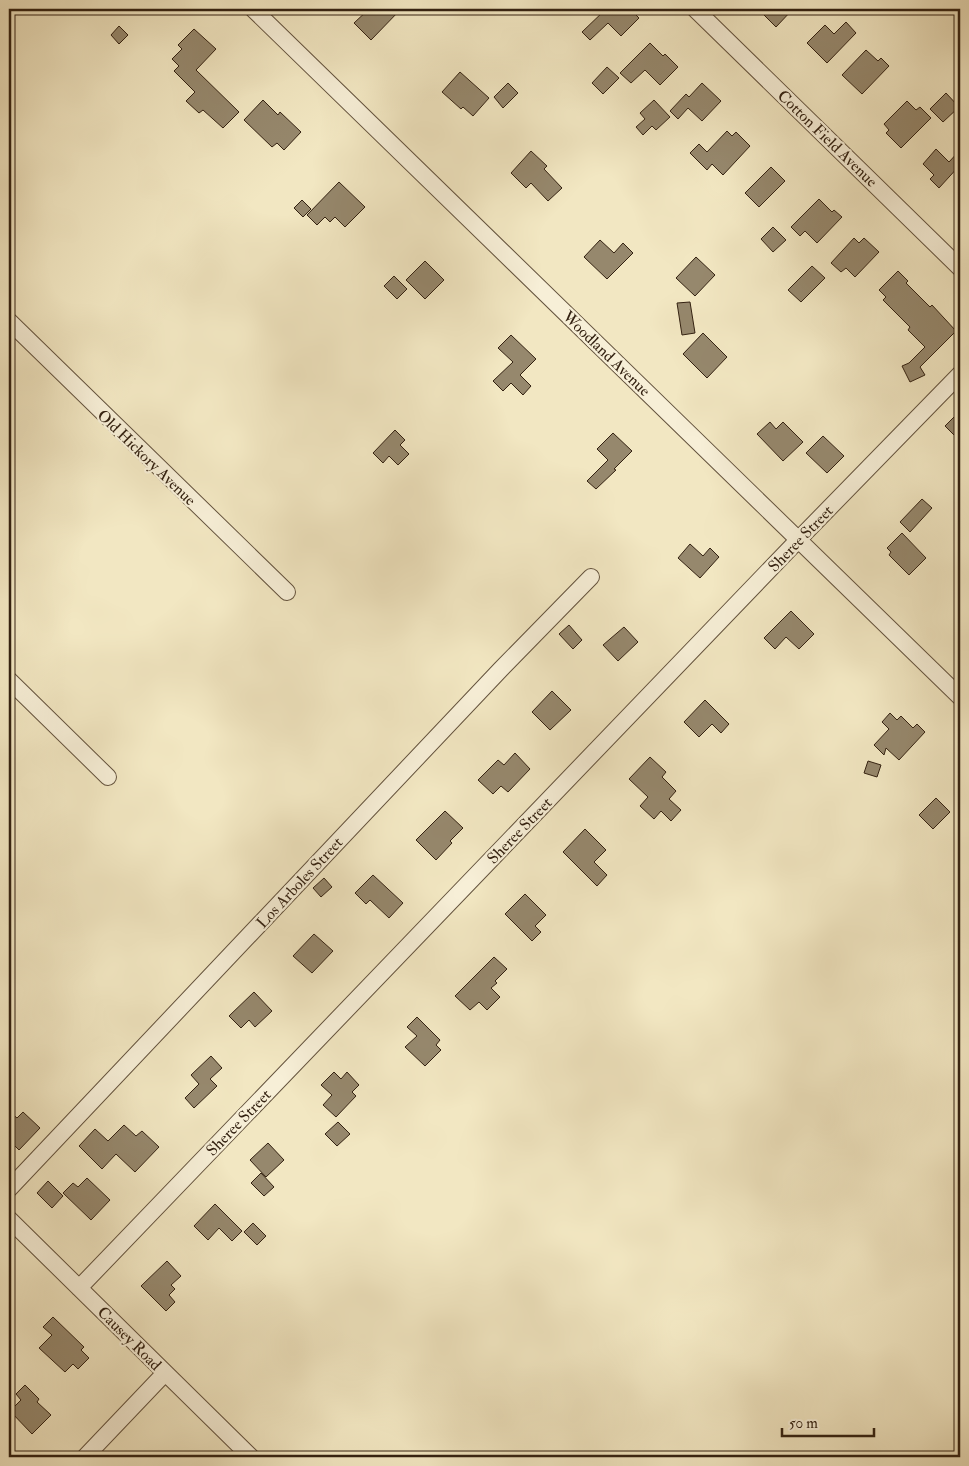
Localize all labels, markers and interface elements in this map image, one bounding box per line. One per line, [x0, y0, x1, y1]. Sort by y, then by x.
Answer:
street label: Cotton Field Avenue [773, 86, 882, 192]
street label: Woodland Avenue [557, 306, 655, 401]
street label: Old Hickory Avenue [93, 405, 200, 510]
street label: Sheree Street [764, 501, 838, 576]
street label: Sheree Street [483, 793, 557, 868]
street label: Los Arboles Street [252, 833, 347, 933]
street label: Sheree Street [202, 1085, 276, 1160]
street label: Causey Road [93, 1302, 166, 1375]
scale bar [782, 1406, 874, 1438]
text: 50 m [789, 1414, 818, 1433]

